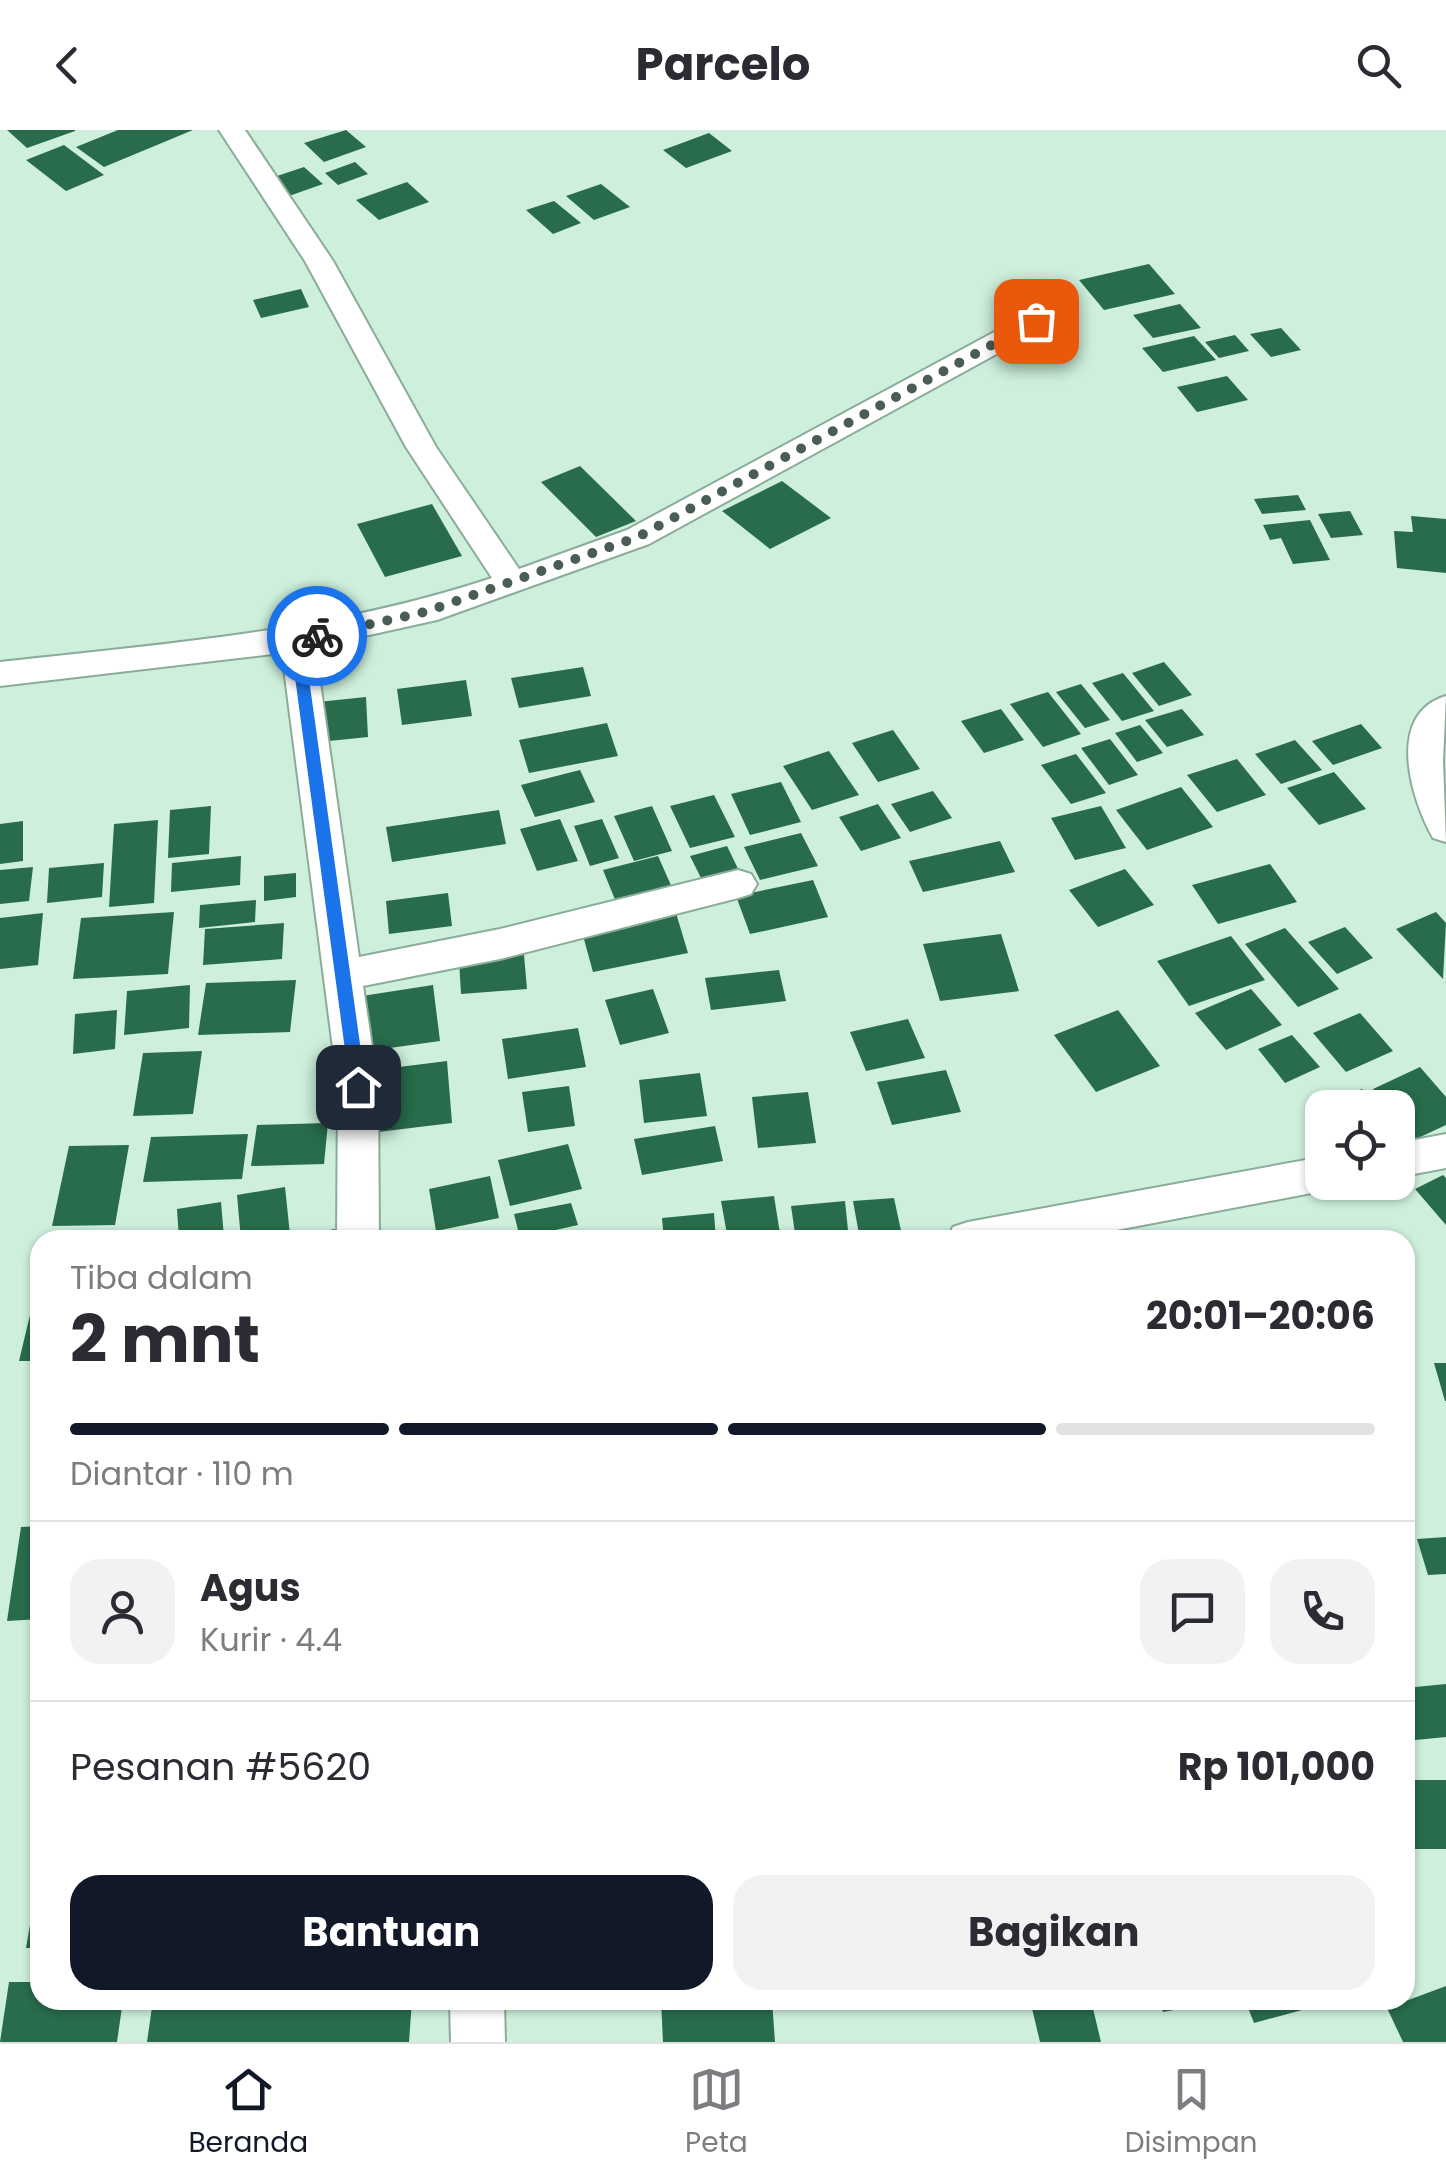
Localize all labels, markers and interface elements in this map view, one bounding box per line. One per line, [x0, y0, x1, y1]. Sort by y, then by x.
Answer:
text: Parcelo [636, 33, 810, 96]
icon: back [40, 38, 95, 93]
icon: search [1351, 38, 1406, 93]
pin [994, 279, 1079, 364]
icon: bag [1009, 294, 1064, 349]
courier [267, 586, 367, 686]
icon: bike [290, 609, 345, 664]
pin [316, 1045, 401, 1130]
icon: home [331, 1060, 386, 1115]
map controls [1305, 1090, 1415, 1200]
button: locate [1305, 1090, 1415, 1200]
text: Tiba dalam [70, 1255, 253, 1300]
text: 20:01–20:06 [1146, 1289, 1375, 1342]
text: 2 mnt [70, 1294, 260, 1385]
text: Diantar · 110 m [70, 1451, 294, 1496]
button: person [70, 1559, 175, 1664]
button: chat [1140, 1559, 1245, 1664]
button: phone [1270, 1559, 1375, 1664]
text: Agus [200, 1561, 301, 1614]
text: Kurir · 4.4 [200, 1617, 342, 1662]
text: Pesanan #5620 [70, 1740, 371, 1793]
text: Rp 101,000 [1178, 1740, 1375, 1793]
button: Bantuan [70, 1875, 713, 1990]
button: Bagikan [733, 1875, 1375, 1990]
tab: Beranda [188, 2062, 308, 2164]
tab: Peta [685, 2062, 748, 2164]
tab: Disimpan [1125, 2062, 1258, 2164]

